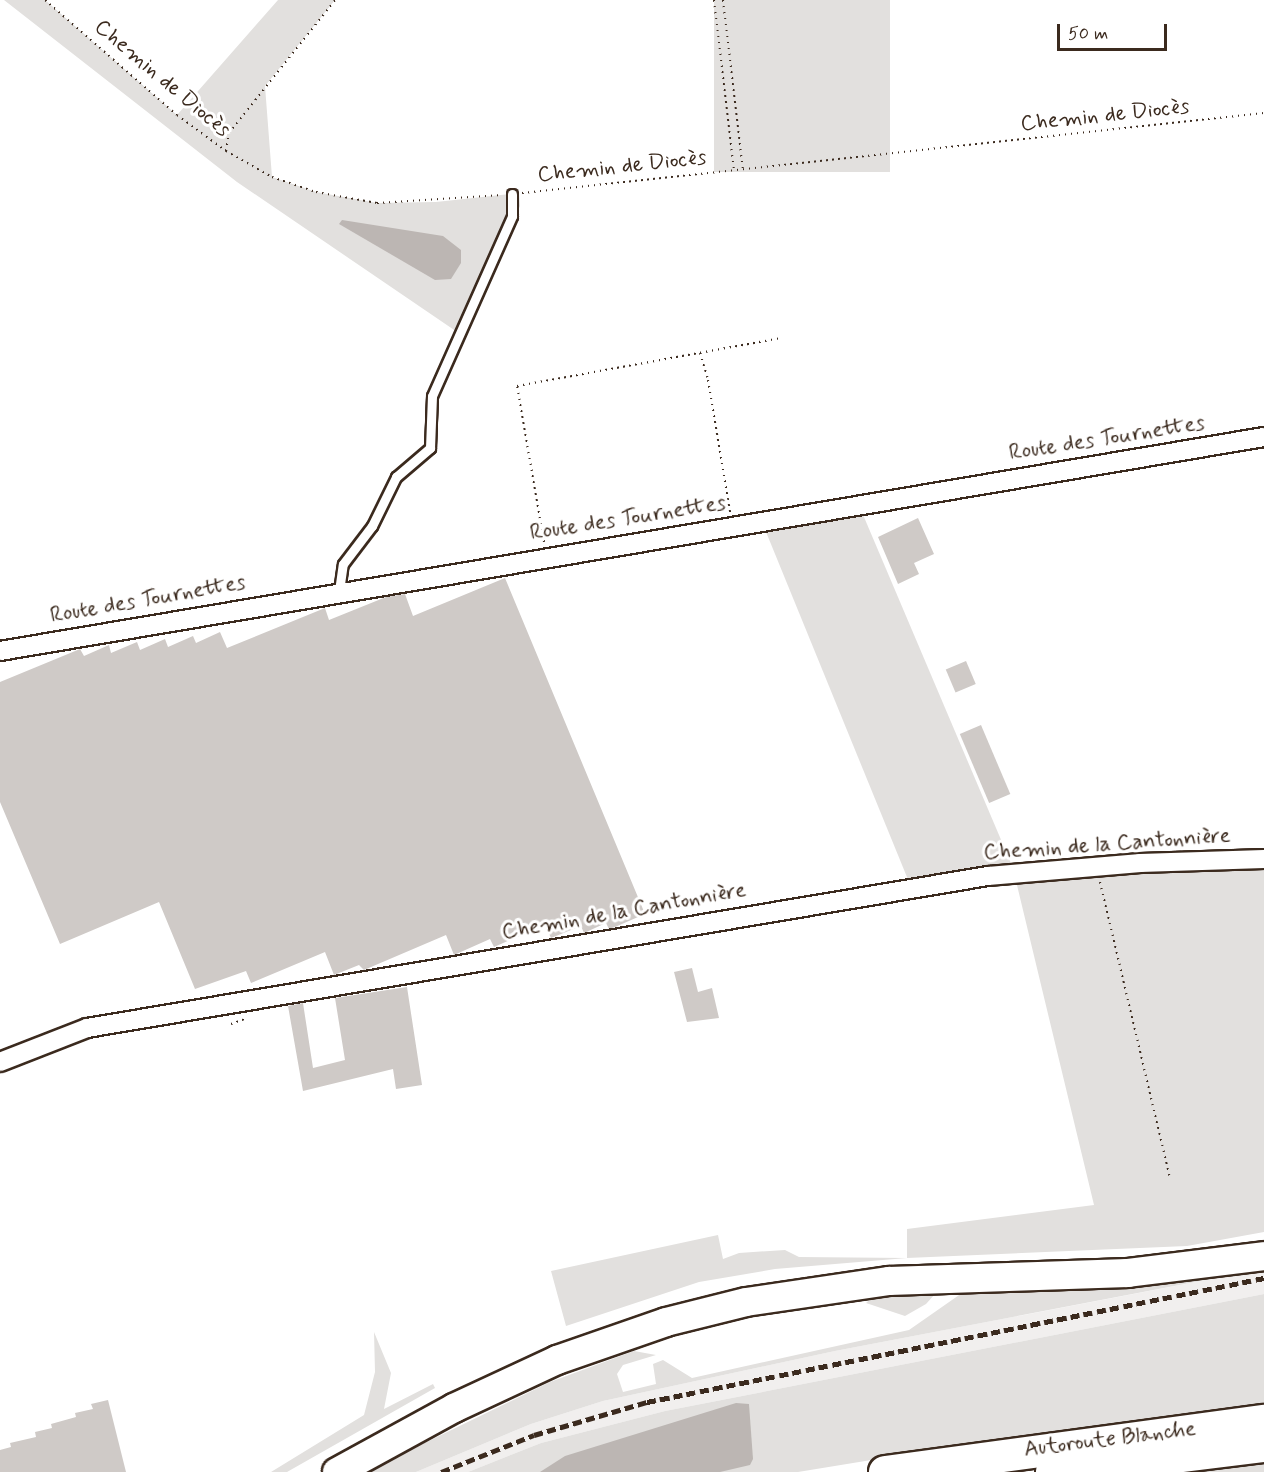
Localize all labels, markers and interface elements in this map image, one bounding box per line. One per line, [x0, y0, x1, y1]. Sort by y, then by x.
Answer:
scale bar [1060, 12, 1170, 50]
street label: Chemin de Diocès [89, 14, 235, 144]
text: 50 m [1068, 22, 1108, 46]
street label: Chemin de Diocès [1019, 94, 1191, 138]
street label: Chemin de Diocès [536, 145, 708, 189]
street label: Route des Tournettes [1008, 411, 1206, 467]
street label: Route des Tournettes [529, 491, 727, 547]
street label: Route des Tournettes [49, 570, 247, 630]
street label: Chemin de la Cantonnière [982, 823, 1232, 867]
street label: Chemin de la Cantonnière [499, 877, 749, 947]
street label: Autoroute Blanche [1020, 1416, 1200, 1464]

